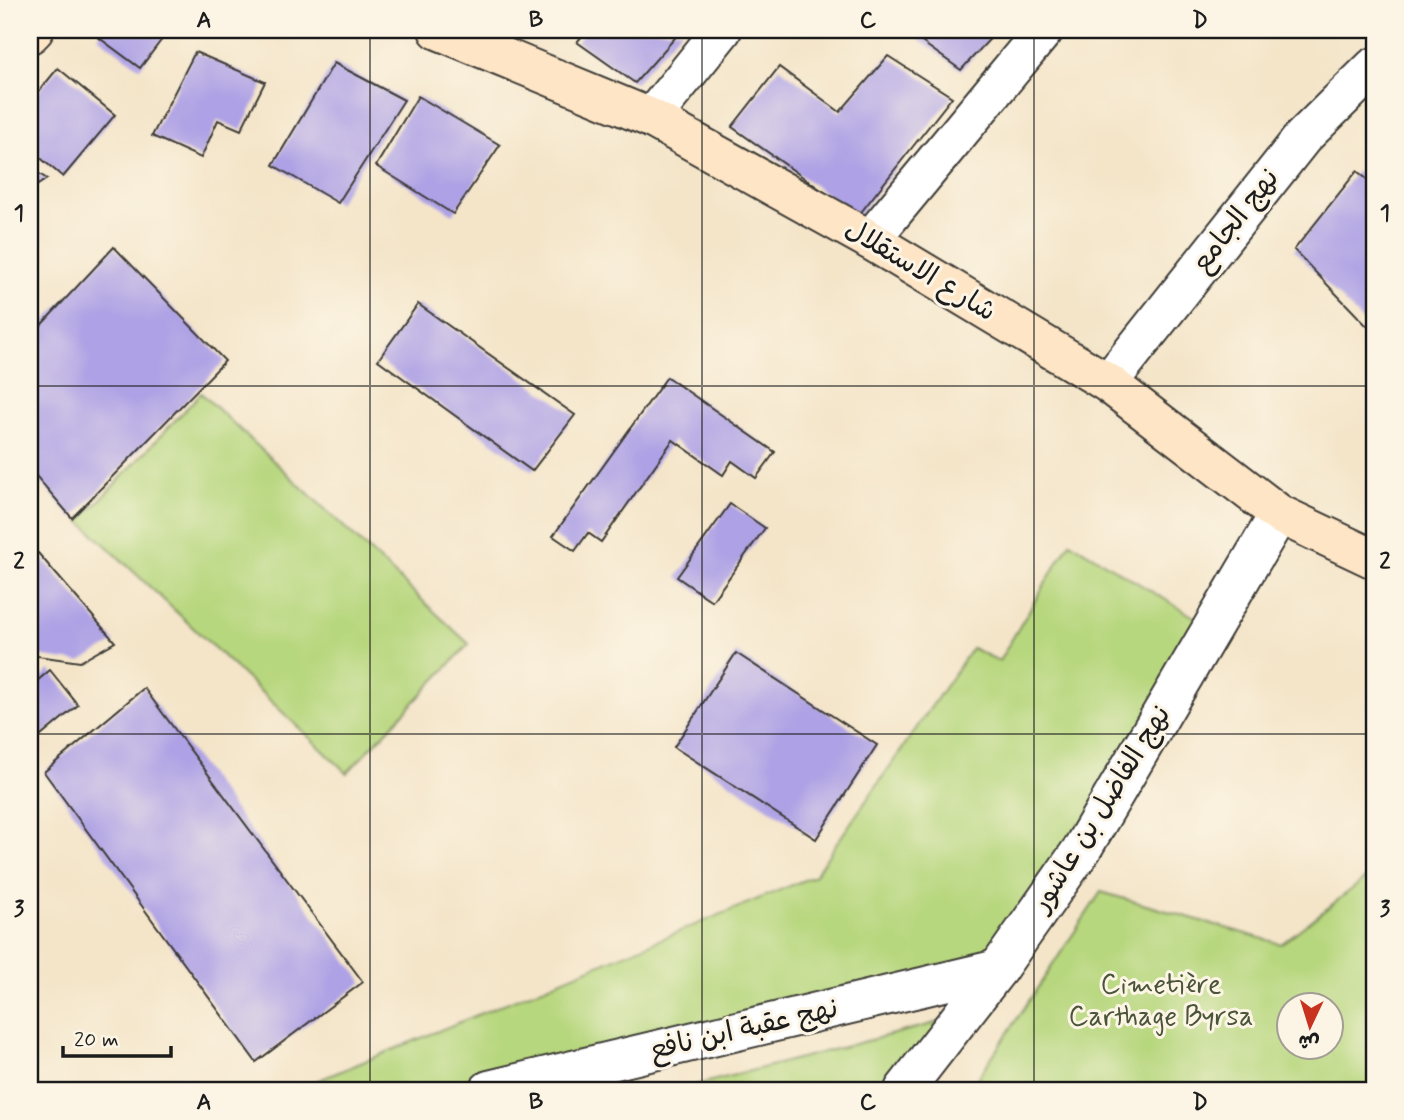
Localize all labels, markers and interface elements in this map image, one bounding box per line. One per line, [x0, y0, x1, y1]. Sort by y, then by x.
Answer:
text: A [196, 6, 212, 36]
text: B [529, 6, 544, 36]
text: C [860, 6, 877, 36]
text: D [1192, 6, 1208, 36]
street label: نهج الجامع [1184, 161, 1288, 281]
text: 1 [14, 199, 24, 229]
text: 1 [1380, 199, 1390, 229]
street label: شارع الاستقلال [837, 211, 1003, 331]
text: 2 [13, 547, 25, 577]
text: 2 [1379, 547, 1391, 577]
street label: نهج الفاضل بن عاشور [1022, 699, 1180, 921]
text: 3 [14, 895, 25, 925]
text: 3 [1380, 895, 1391, 925]
park label: Cimetière Carthage Byrsa [1069, 967, 1253, 1036]
street label: نهج عقبة ابن نافع [646, 990, 842, 1070]
north arrow [1274, 990, 1344, 1060]
scale bar [63, 1015, 172, 1059]
text: 20 m [74, 1026, 119, 1054]
text: ش [1298, 1028, 1320, 1055]
text: A [196, 1088, 212, 1118]
text: B [529, 1088, 544, 1118]
text: C [860, 1088, 877, 1118]
text: D [1192, 1088, 1208, 1118]

